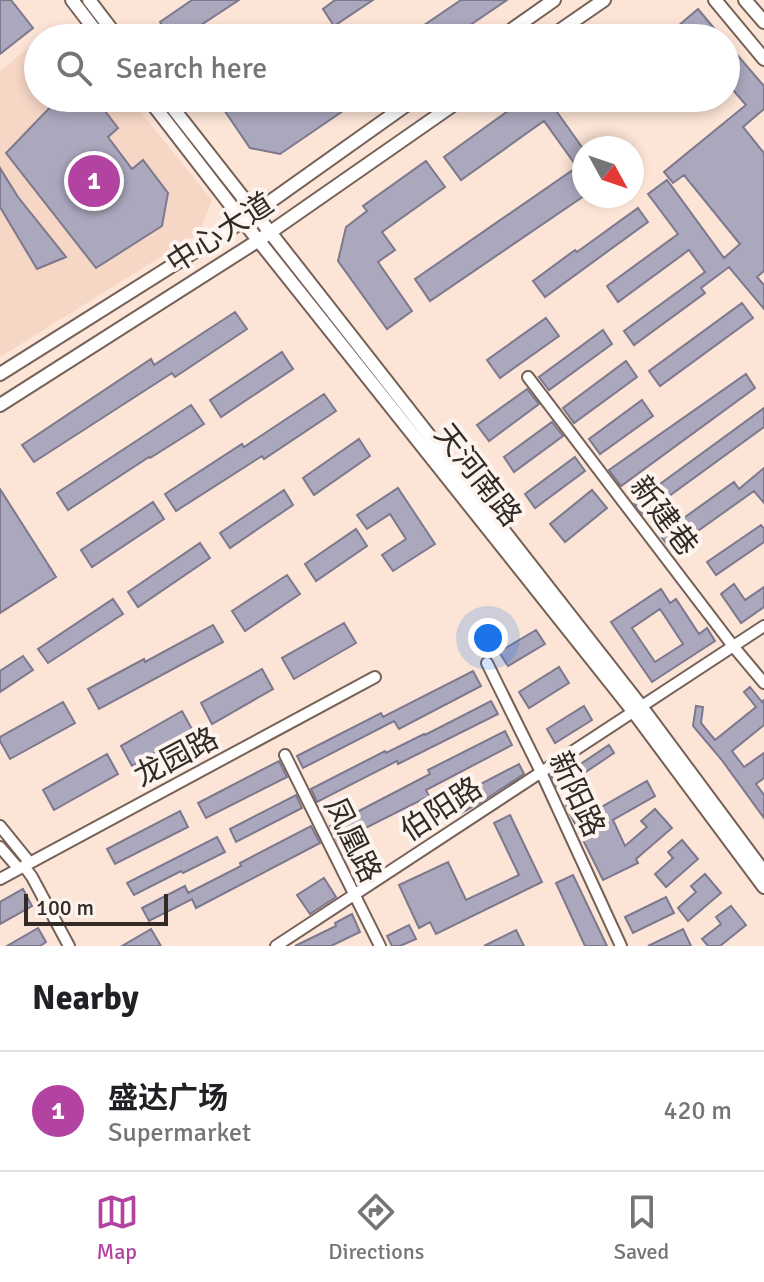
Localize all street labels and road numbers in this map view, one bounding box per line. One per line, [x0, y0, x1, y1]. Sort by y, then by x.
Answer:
street label: 中心大道 [160, 185, 281, 282]
street label: 天河南路 [426, 417, 529, 534]
street label: 新建巷 [622, 469, 705, 563]
street label: 龙园路 [128, 720, 225, 795]
street label: 新阳路 [541, 746, 612, 843]
street label: 伯阳路 [393, 769, 489, 849]
street label: 凤凰路 [316, 792, 389, 889]

